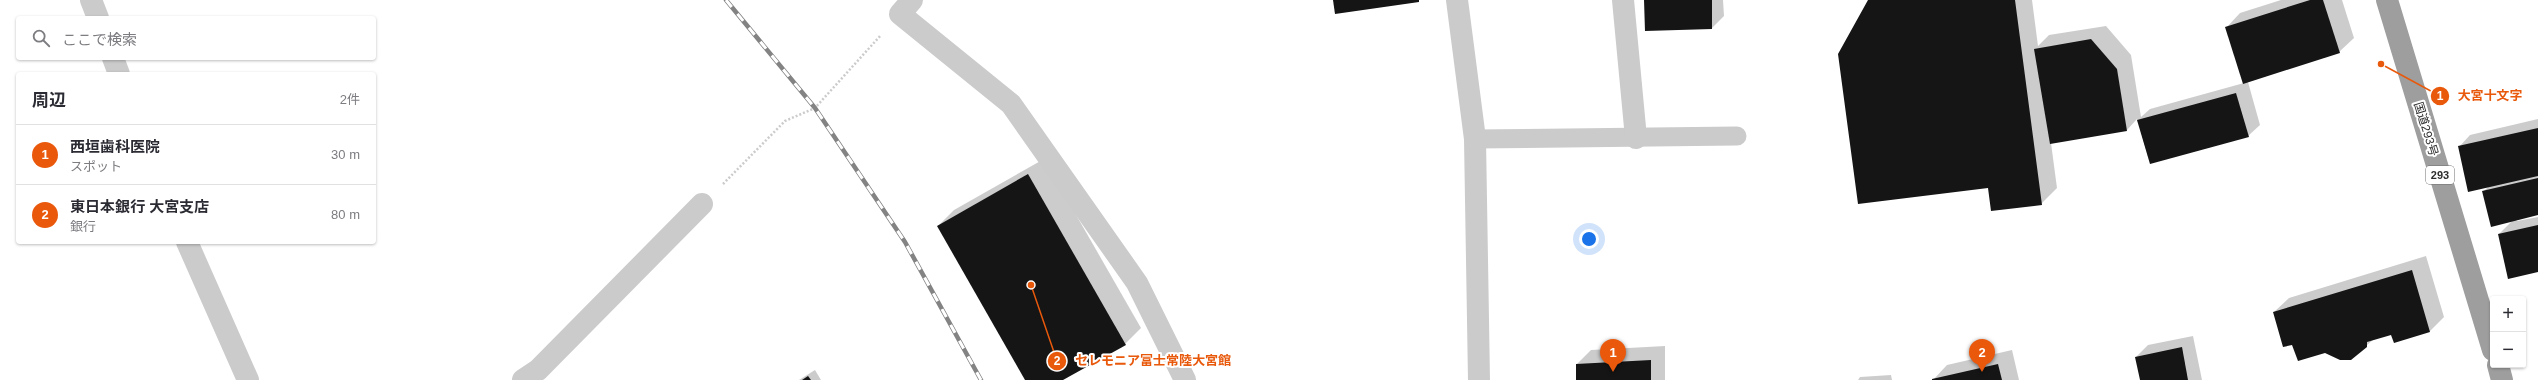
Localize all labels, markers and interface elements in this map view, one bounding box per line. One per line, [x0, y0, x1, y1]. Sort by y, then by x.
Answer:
search box [16, 16, 376, 60]
icon: search [30, 27, 52, 49]
text: ここで検索 [62, 31, 137, 48]
callout: 大宮十文字 [2430, 83, 2531, 108]
text: 大宮十文字 [2457, 88, 2523, 103]
text: 1 [2437, 89, 2444, 103]
text: 周辺 [32, 91, 66, 110]
text: 2件 [340, 92, 360, 107]
street label: 国道293号 [2411, 100, 2441, 158]
text: 西垣歯科医院 [70, 138, 160, 155]
text: 1 [41, 147, 49, 162]
text: 30 m [331, 147, 360, 162]
text: スポット [70, 159, 122, 174]
road number: 293 [2426, 166, 2454, 184]
text: 東日本銀行 大宮支店 [70, 198, 209, 215]
text: 2 [41, 207, 49, 222]
text: 80 m [331, 207, 360, 222]
text: 銀行 [70, 219, 96, 234]
your location [1579, 229, 1599, 249]
map controls [2490, 296, 2526, 368]
button: + [2490, 296, 2526, 332]
button: − [2490, 332, 2526, 368]
pin: 1 [1600, 339, 1626, 372]
pin: 2 [1969, 339, 1995, 372]
callout: セレモニア富士常陸大宮館 [1047, 348, 1239, 373]
text: セレモニア富士常陸大宮館 [1075, 353, 1231, 368]
text: 2 [1054, 354, 1061, 368]

